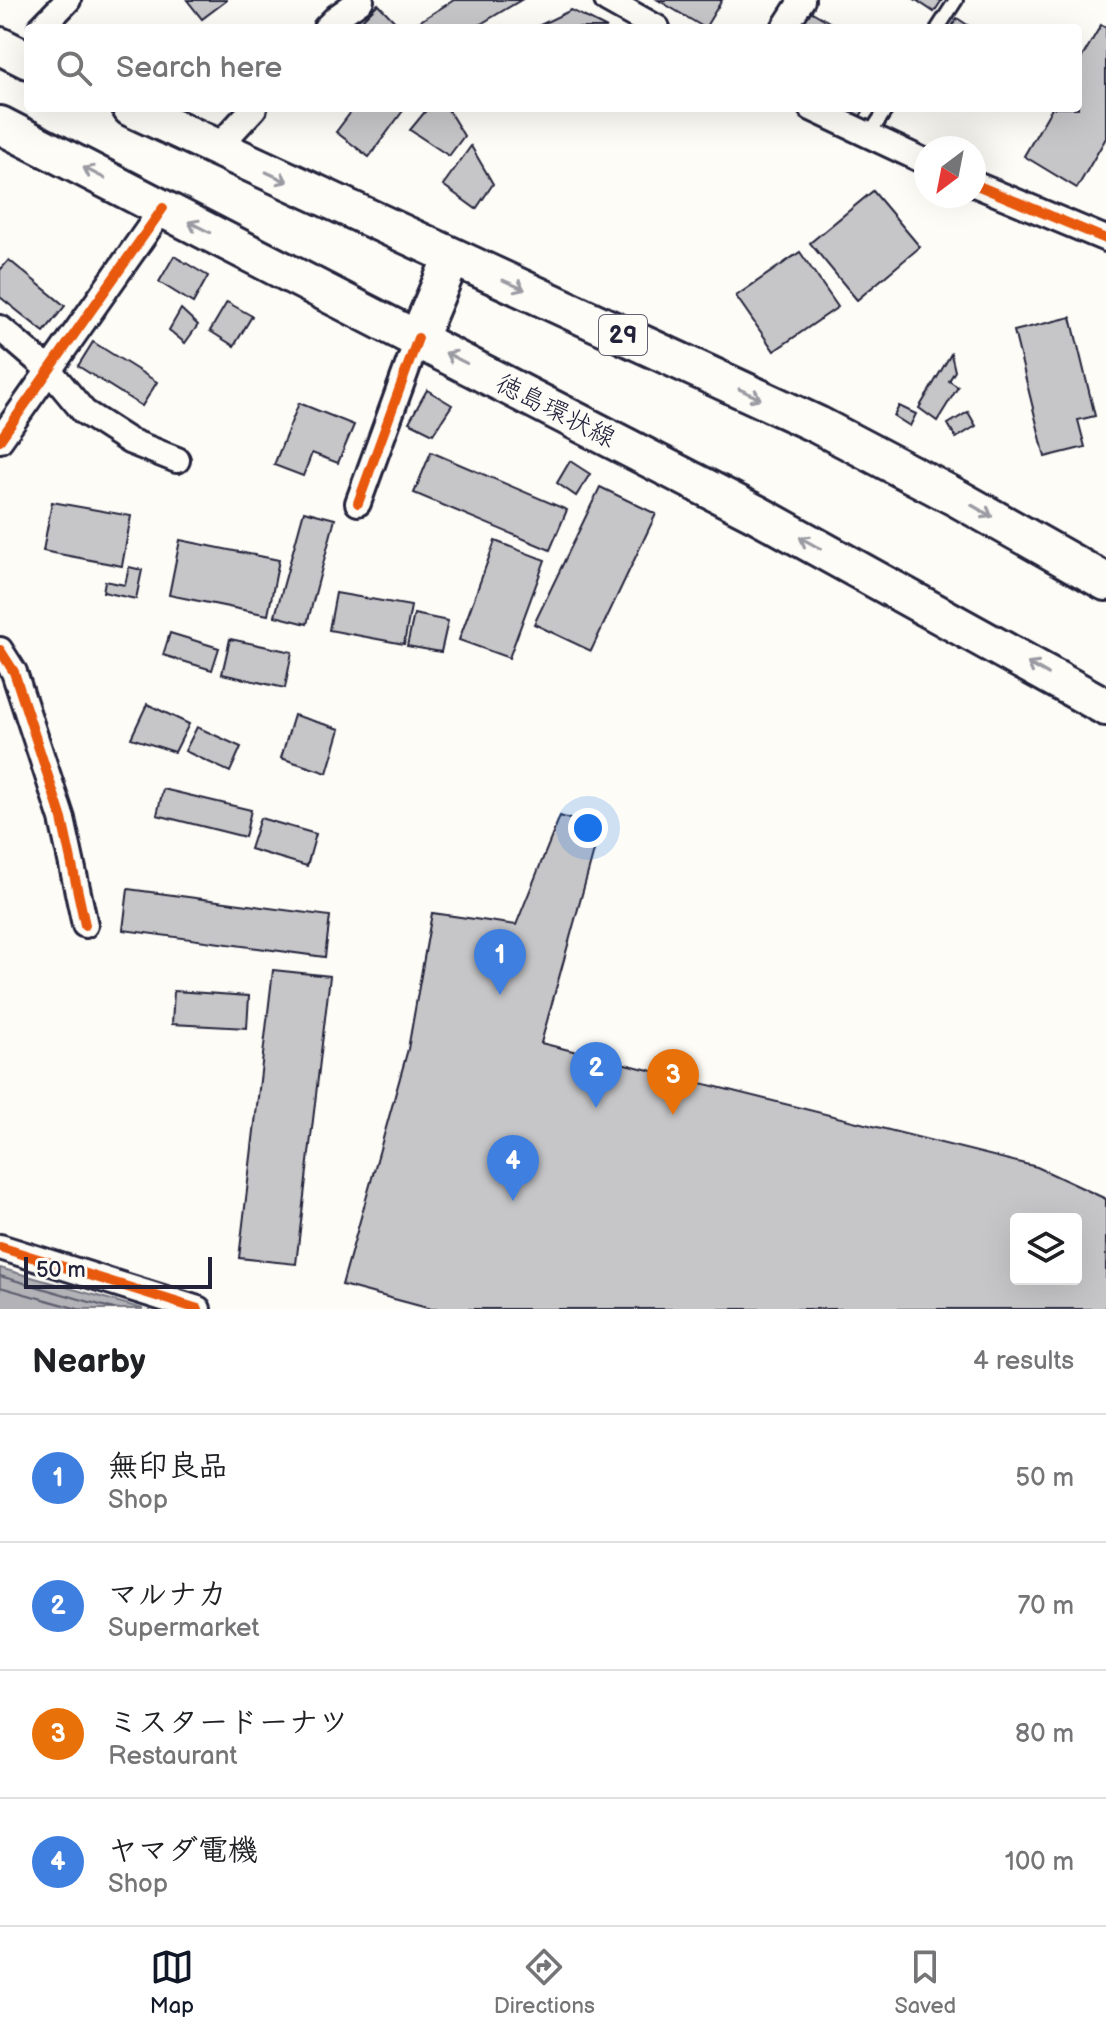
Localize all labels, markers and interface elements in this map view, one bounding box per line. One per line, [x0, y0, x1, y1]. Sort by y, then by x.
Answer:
search box [24, 24, 1082, 112]
icon: search [52, 46, 96, 90]
text: Search here [116, 50, 282, 86]
north arrow [914, 136, 986, 208]
one-way arrow [82, 164, 106, 180]
one-way arrow [265, 170, 289, 185]
one-way arrow [188, 219, 212, 234]
one-way arrow [501, 279, 525, 294]
road number: 29 [599, 315, 647, 355]
one-way arrow [445, 349, 468, 365]
street label: 徳島環状線 [490, 368, 620, 455]
one-way arrow [737, 387, 762, 402]
one-way arrow [969, 504, 993, 520]
one-way arrow [799, 535, 823, 551]
one-way arrow [1027, 660, 1050, 676]
your location [568, 808, 608, 848]
pin: 1 [474, 929, 526, 995]
pin: 2 [570, 1042, 622, 1108]
pin: 3 [647, 1049, 699, 1115]
pin: 4 [487, 1135, 539, 1201]
map controls [1010, 1213, 1082, 1285]
button: layers [1010, 1213, 1082, 1285]
scale bar [24, 1253, 212, 1289]
text: 50 m [36, 1257, 86, 1284]
text: Nearby [32, 1341, 146, 1382]
text: 4 results [973, 1346, 1074, 1377]
text: 無印良品 [108, 1449, 228, 1485]
text: 1 [53, 1463, 63, 1494]
text: 50 m [1015, 1463, 1074, 1494]
text: Shop [108, 1485, 168, 1516]
text: マルナカ [108, 1577, 227, 1613]
text: 2 [50, 1591, 66, 1622]
text: 70 m [1017, 1591, 1074, 1622]
text: Supermarket [108, 1613, 259, 1644]
text: ミスタードーナツ [108, 1705, 349, 1741]
text: 3 [50, 1719, 66, 1750]
text: 80 m [1015, 1719, 1074, 1750]
text: Restaurant [108, 1741, 237, 1772]
text: ヤマダ電機 [108, 1833, 258, 1869]
text: 4 [50, 1847, 66, 1878]
text: 100 m [1005, 1847, 1074, 1878]
text: Shop [108, 1869, 168, 1900]
tab: Map [150, 1945, 194, 2020]
tab: Directions [494, 1945, 595, 2020]
tab: Saved [894, 1945, 956, 2020]

